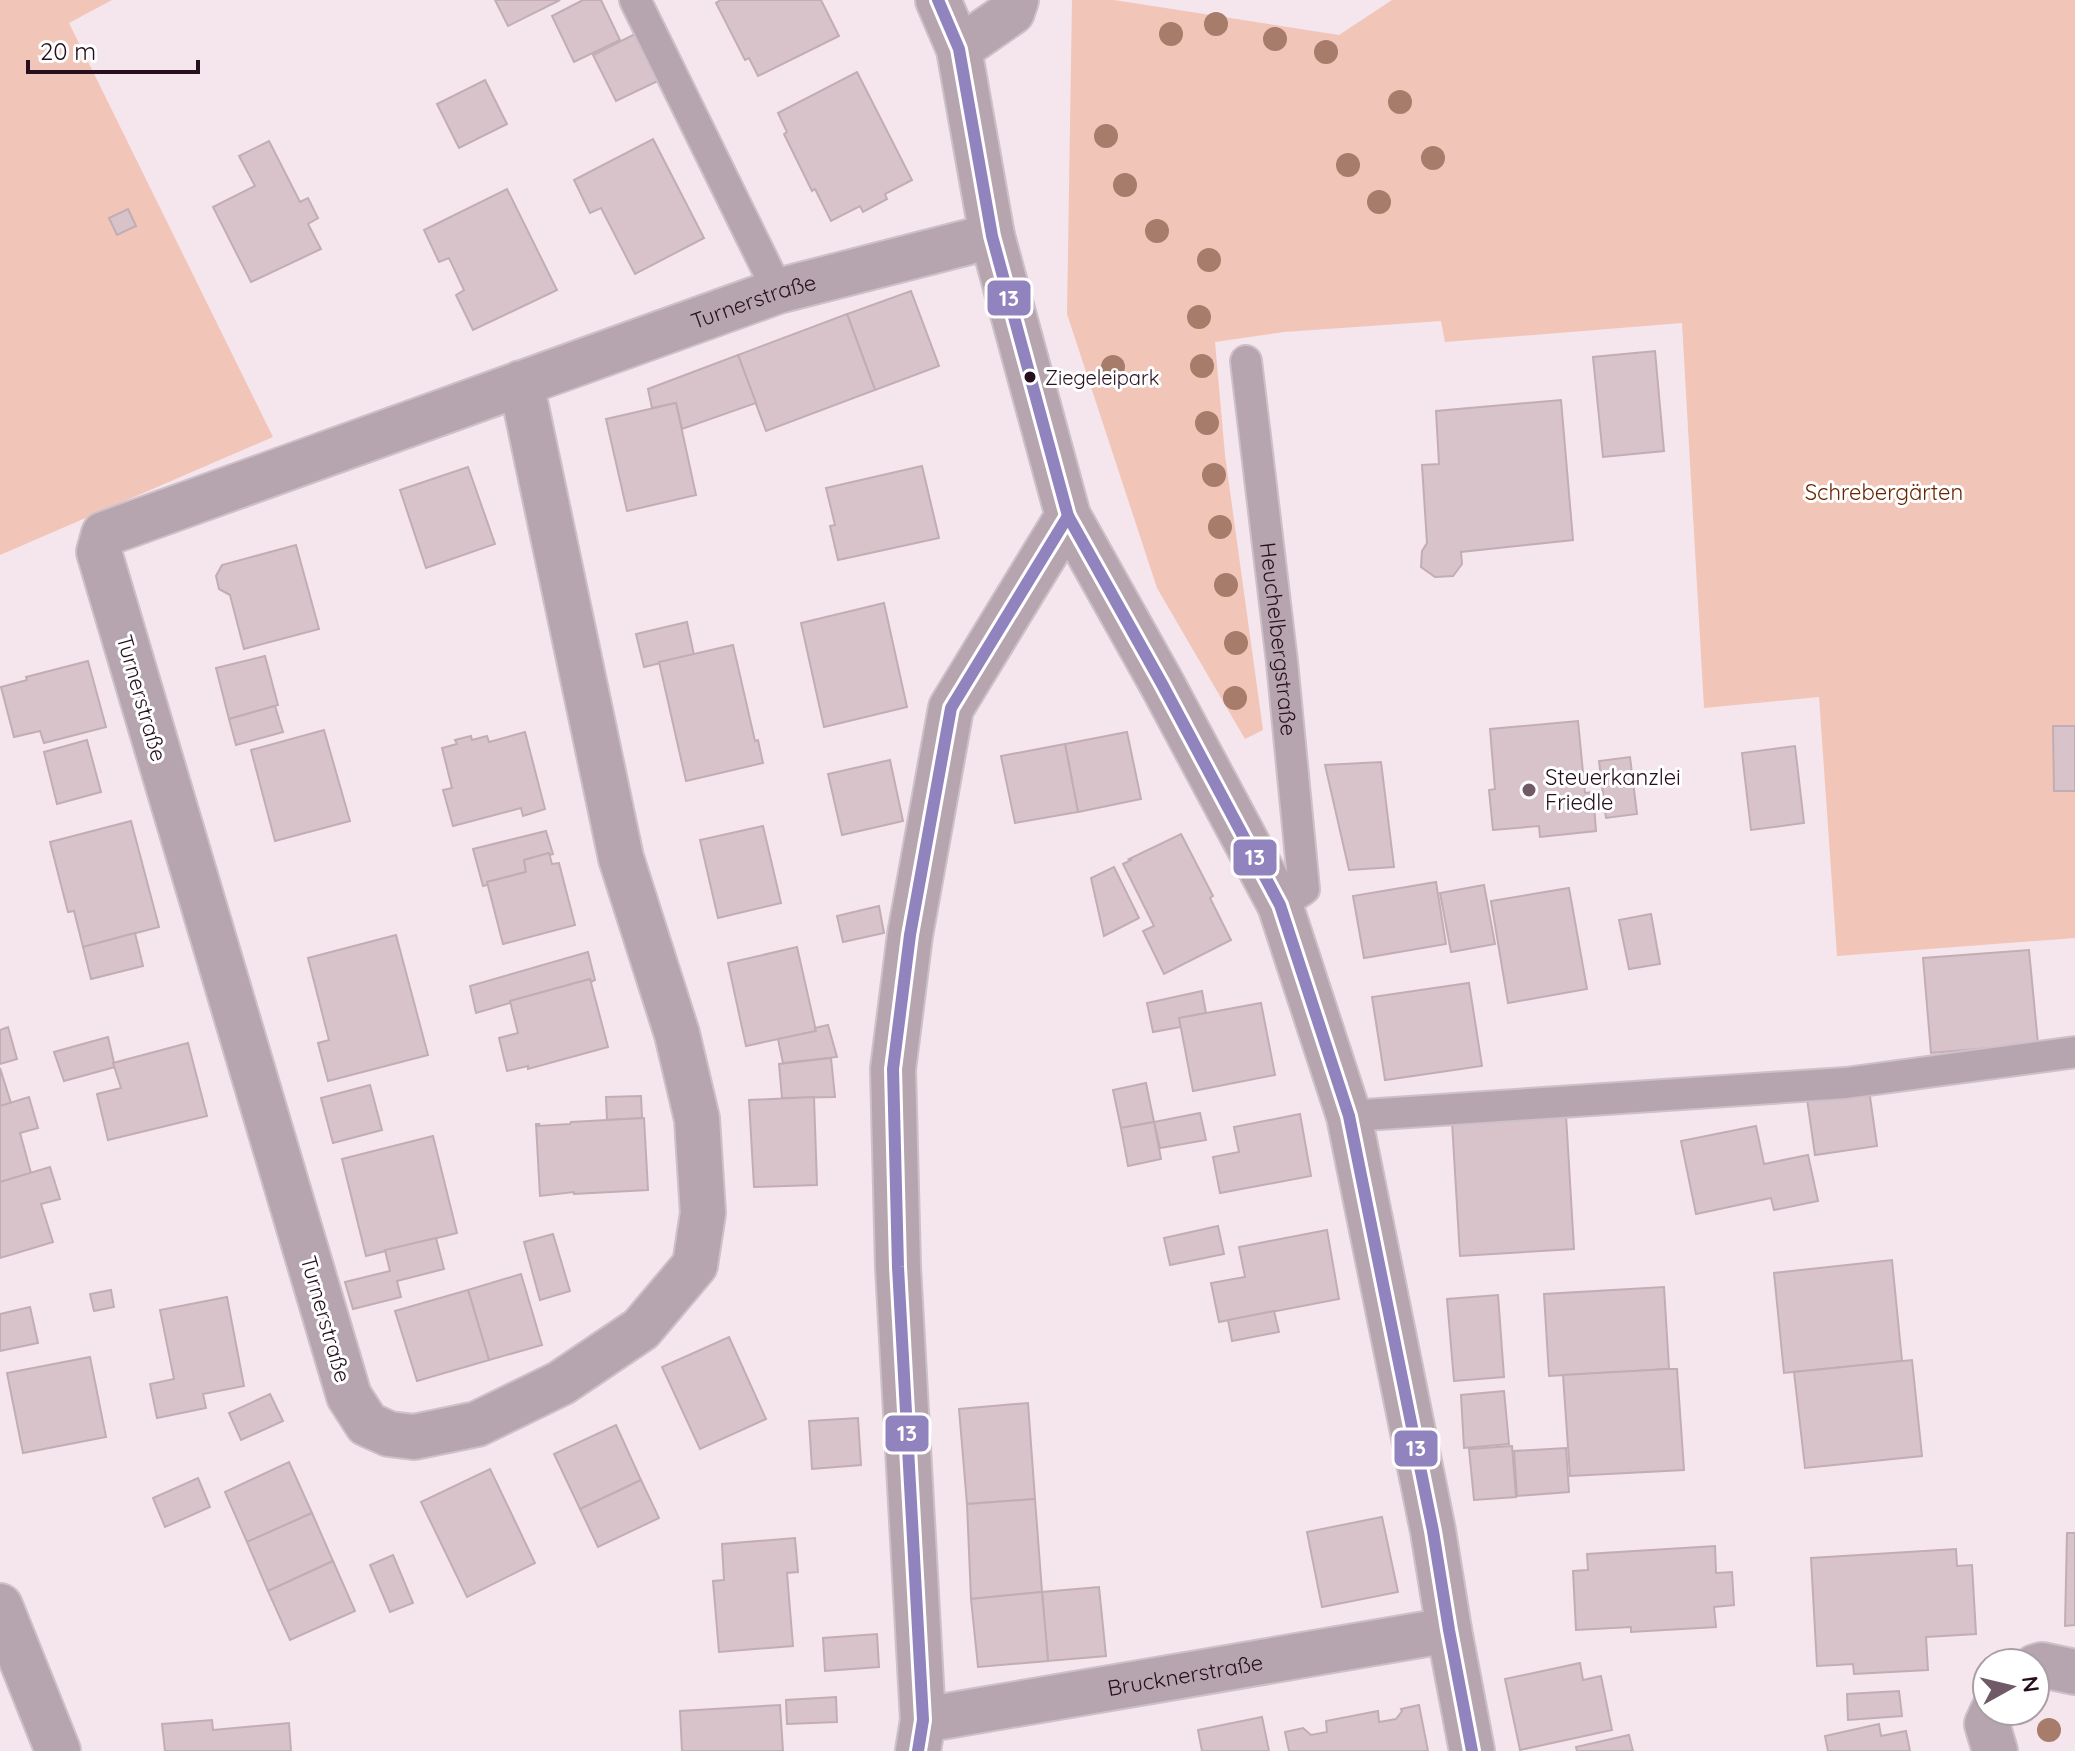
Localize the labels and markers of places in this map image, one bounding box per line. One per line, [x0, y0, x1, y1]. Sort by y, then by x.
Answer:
place label: Ziegeleipark [1045, 365, 1159, 390]
marker: Ziegeleipark [1022, 369, 1038, 385]
place label: Steuerkanzlei Friedle [1545, 763, 1681, 816]
marker: Steuerkanzlei Friedle [1520, 781, 1538, 799]

